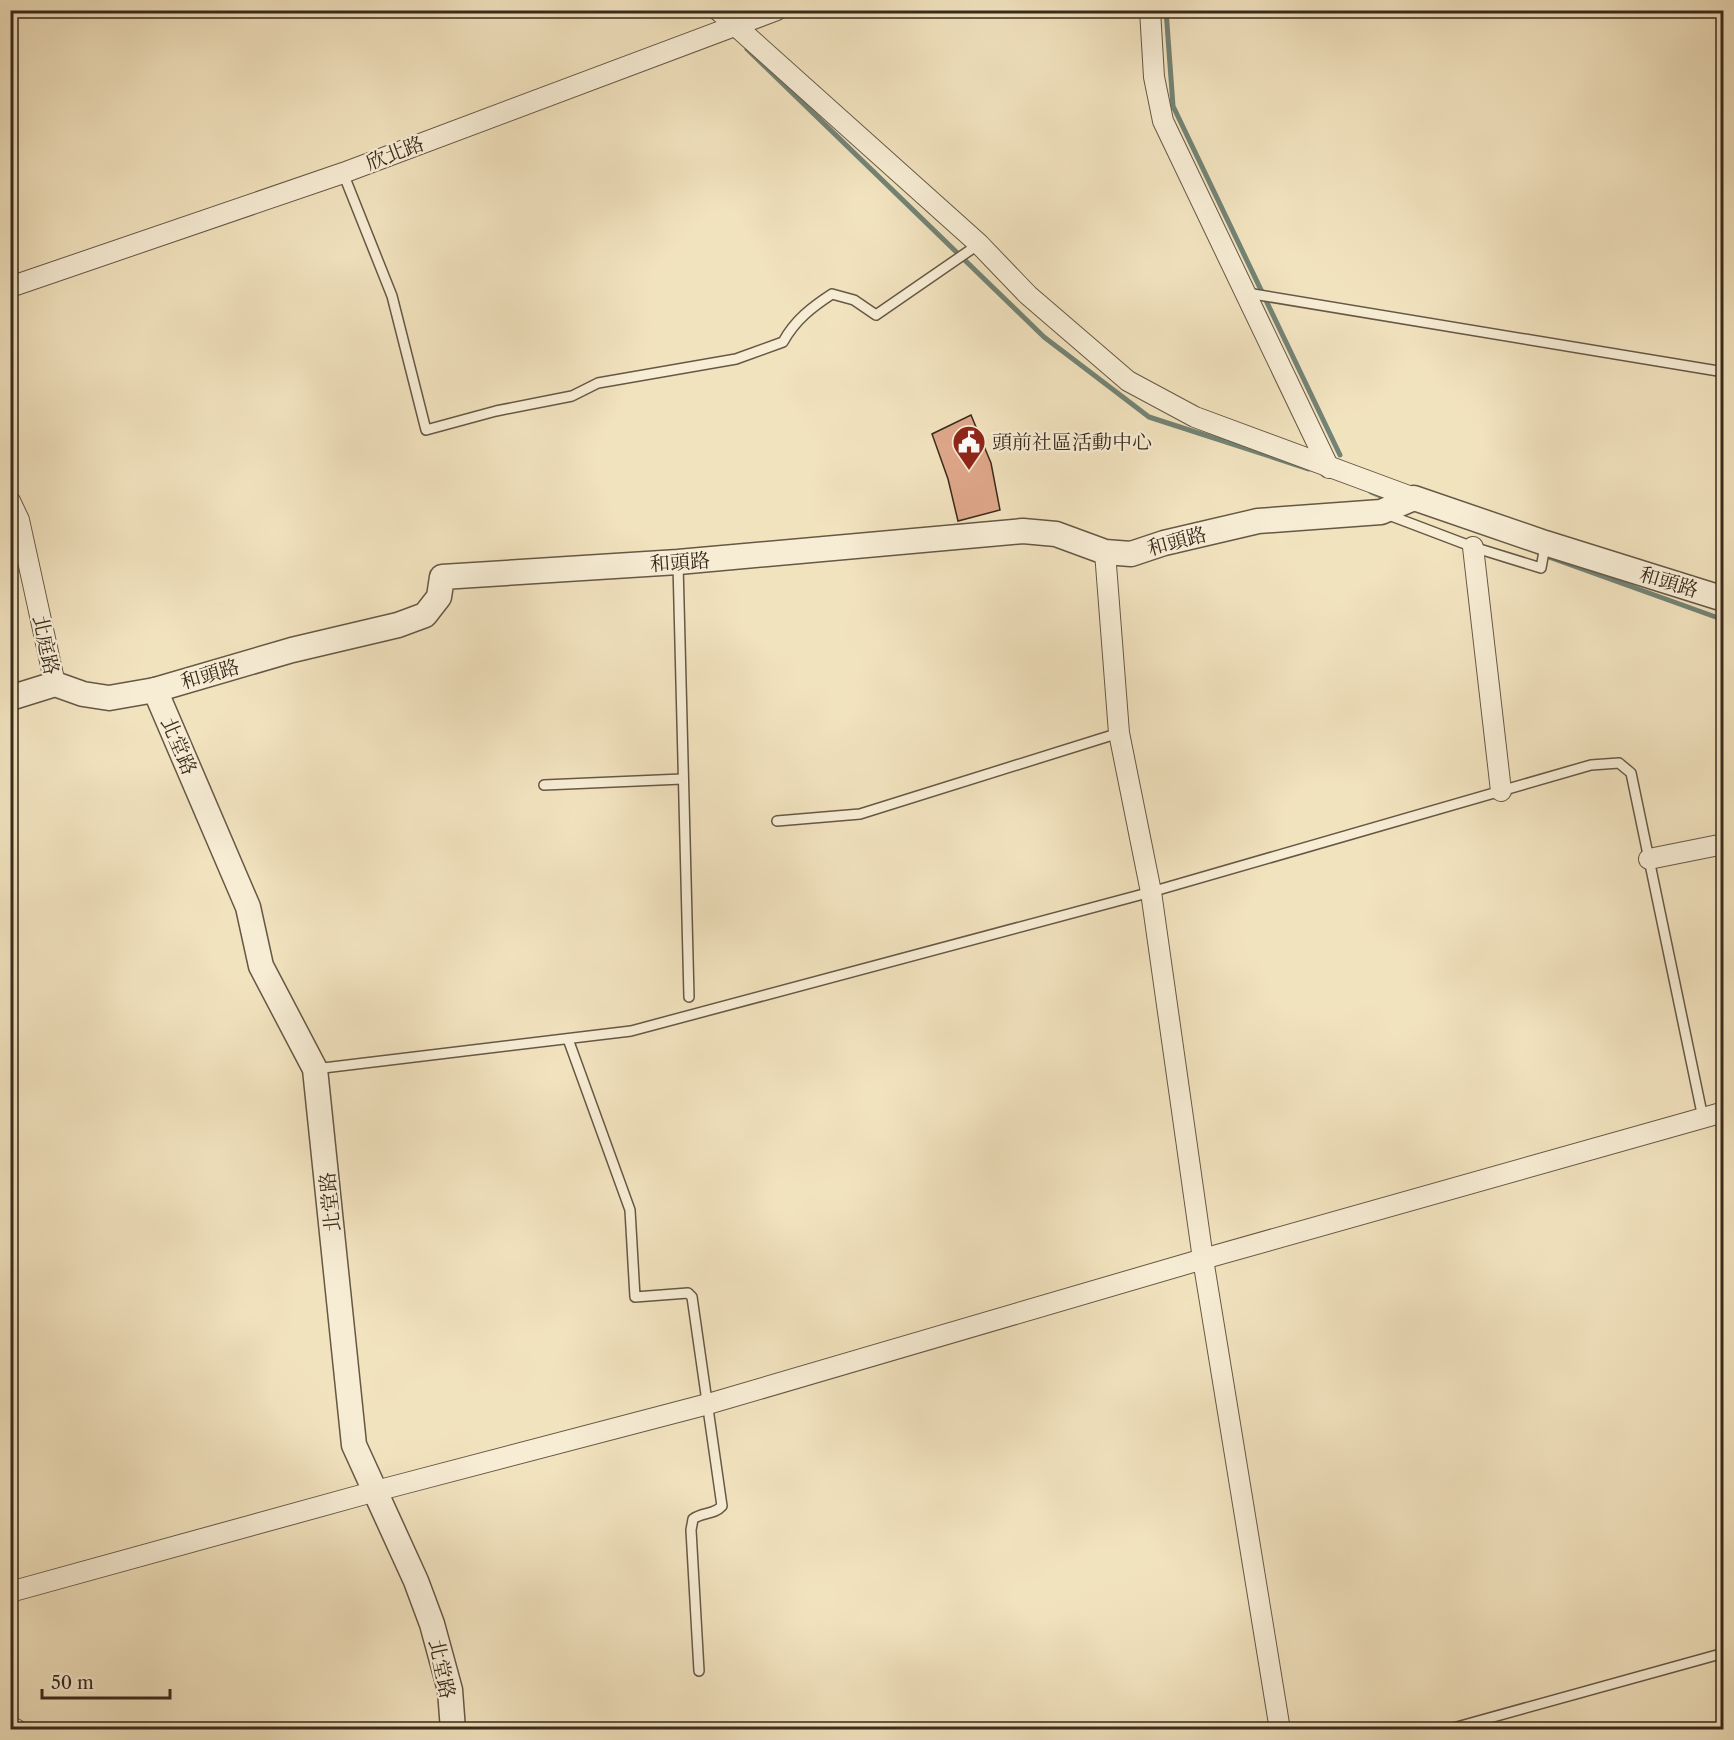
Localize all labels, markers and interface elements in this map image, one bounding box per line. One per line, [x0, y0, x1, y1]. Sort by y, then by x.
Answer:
street label: 欣北路 [363, 131, 427, 175]
public building icon: 頭前社區活動中心 [951, 424, 987, 471]
place label: 頭前社區活動中心 [992, 430, 1152, 454]
street label: 和頭路 [1145, 522, 1209, 560]
street label: 和頭路 [649, 548, 711, 576]
street label: 和頭路 [1637, 562, 1701, 602]
street label: 北庭路 [28, 613, 64, 677]
street label: 和頭路 [178, 654, 242, 694]
street label: 北堂路 [156, 714, 202, 778]
street label: 北堂路 [315, 1171, 345, 1233]
street label: 北堂路 [424, 1637, 460, 1701]
scale bar [42, 1662, 170, 1700]
text: 50 m [51, 1672, 94, 1694]

